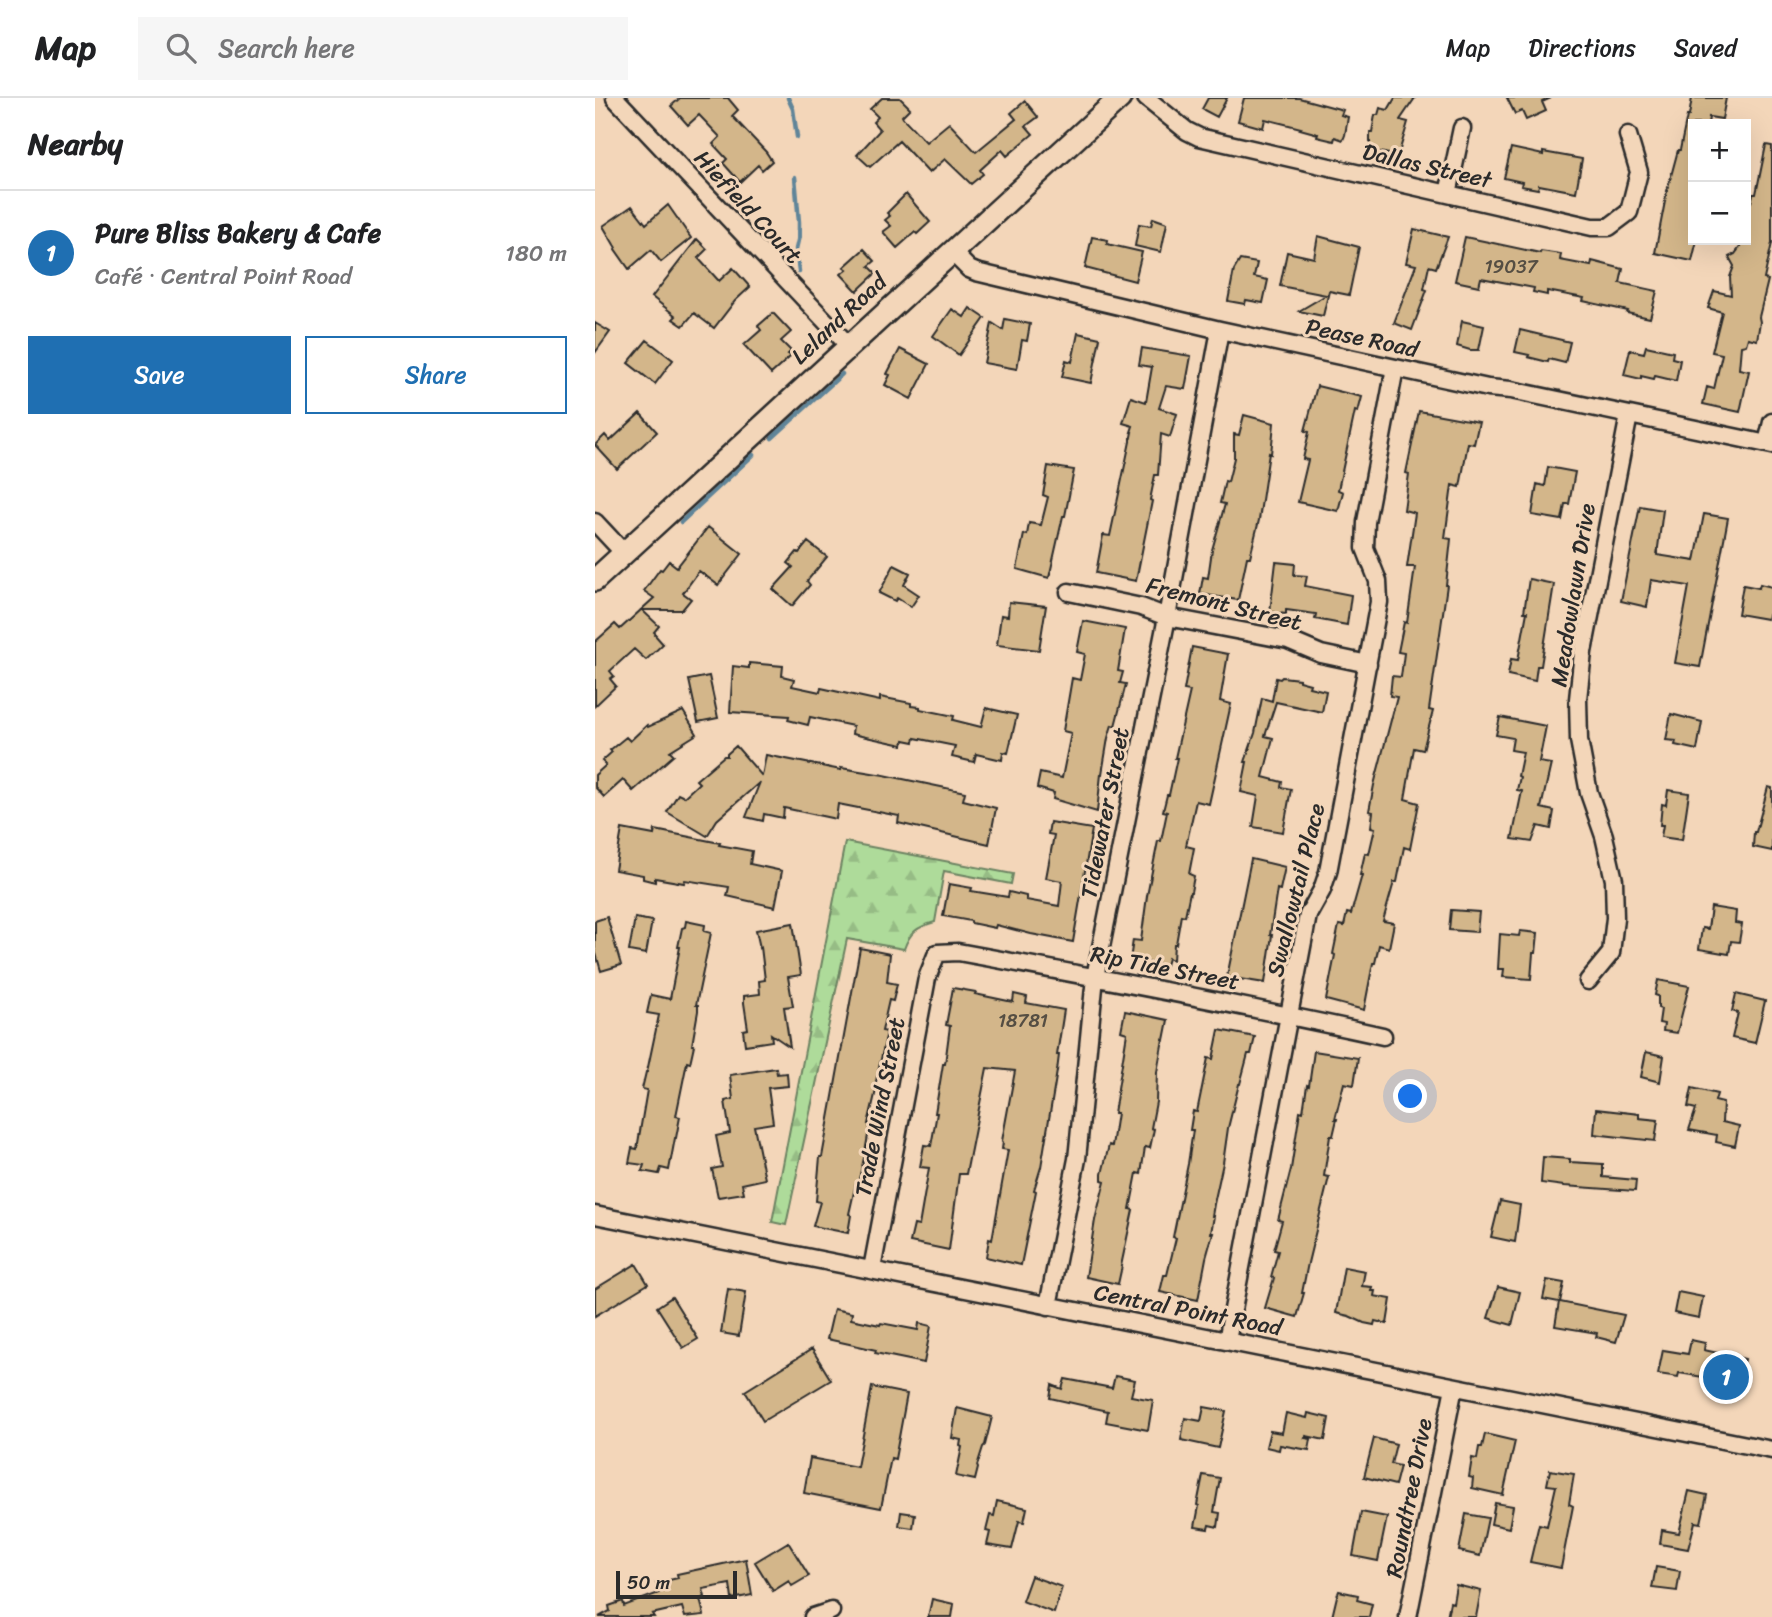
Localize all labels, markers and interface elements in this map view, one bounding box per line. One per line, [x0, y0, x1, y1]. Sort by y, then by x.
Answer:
search box [138, 17, 628, 80]
text: Map [35, 19, 96, 77]
text: Search here [218, 25, 355, 71]
text: Map [1446, 27, 1490, 69]
text: Directions [1528, 27, 1636, 69]
text: Saved [1674, 27, 1737, 69]
icon: search [162, 29, 200, 67]
text: Nearby [28, 117, 123, 171]
map controls [1688, 119, 1751, 245]
button: + [1688, 119, 1751, 182]
street label: Dallas Street [1358, 131, 1497, 201]
street label: Hiefield Court [684, 140, 812, 274]
button: − [1688, 182, 1751, 245]
text: Pure Bliss Bakery & Cafe [95, 210, 381, 256]
text: 1 [46, 233, 56, 274]
text: 180 m [505, 233, 567, 274]
house number: 19037 [1484, 250, 1539, 283]
text: Café · Central Point Road [95, 256, 352, 297]
street label: Leland Road [781, 262, 898, 375]
street label: Pease Road [1302, 306, 1424, 370]
button: Save [28, 336, 291, 414]
button: Share [305, 336, 567, 414]
street label: Meadowlawn Drive [1538, 500, 1608, 690]
street label: Fremont Street [1142, 565, 1306, 643]
street label: Tidewater Street [1068, 724, 1142, 902]
street label: Swallowtail Place [1255, 799, 1337, 981]
street label: Rip Tide Street [1087, 933, 1243, 1003]
house number: 18781 [998, 1004, 1048, 1037]
street label: Trade Wind Street [843, 1014, 917, 1200]
your location [1393, 1079, 1427, 1113]
street label: Central Point Road [1090, 1272, 1287, 1349]
pin: 1 [1703, 1351, 1749, 1403]
street label: Roundtree Drive [1373, 1415, 1445, 1581]
text: 50 m [627, 1566, 670, 1599]
scale bar [616, 1568, 737, 1600]

